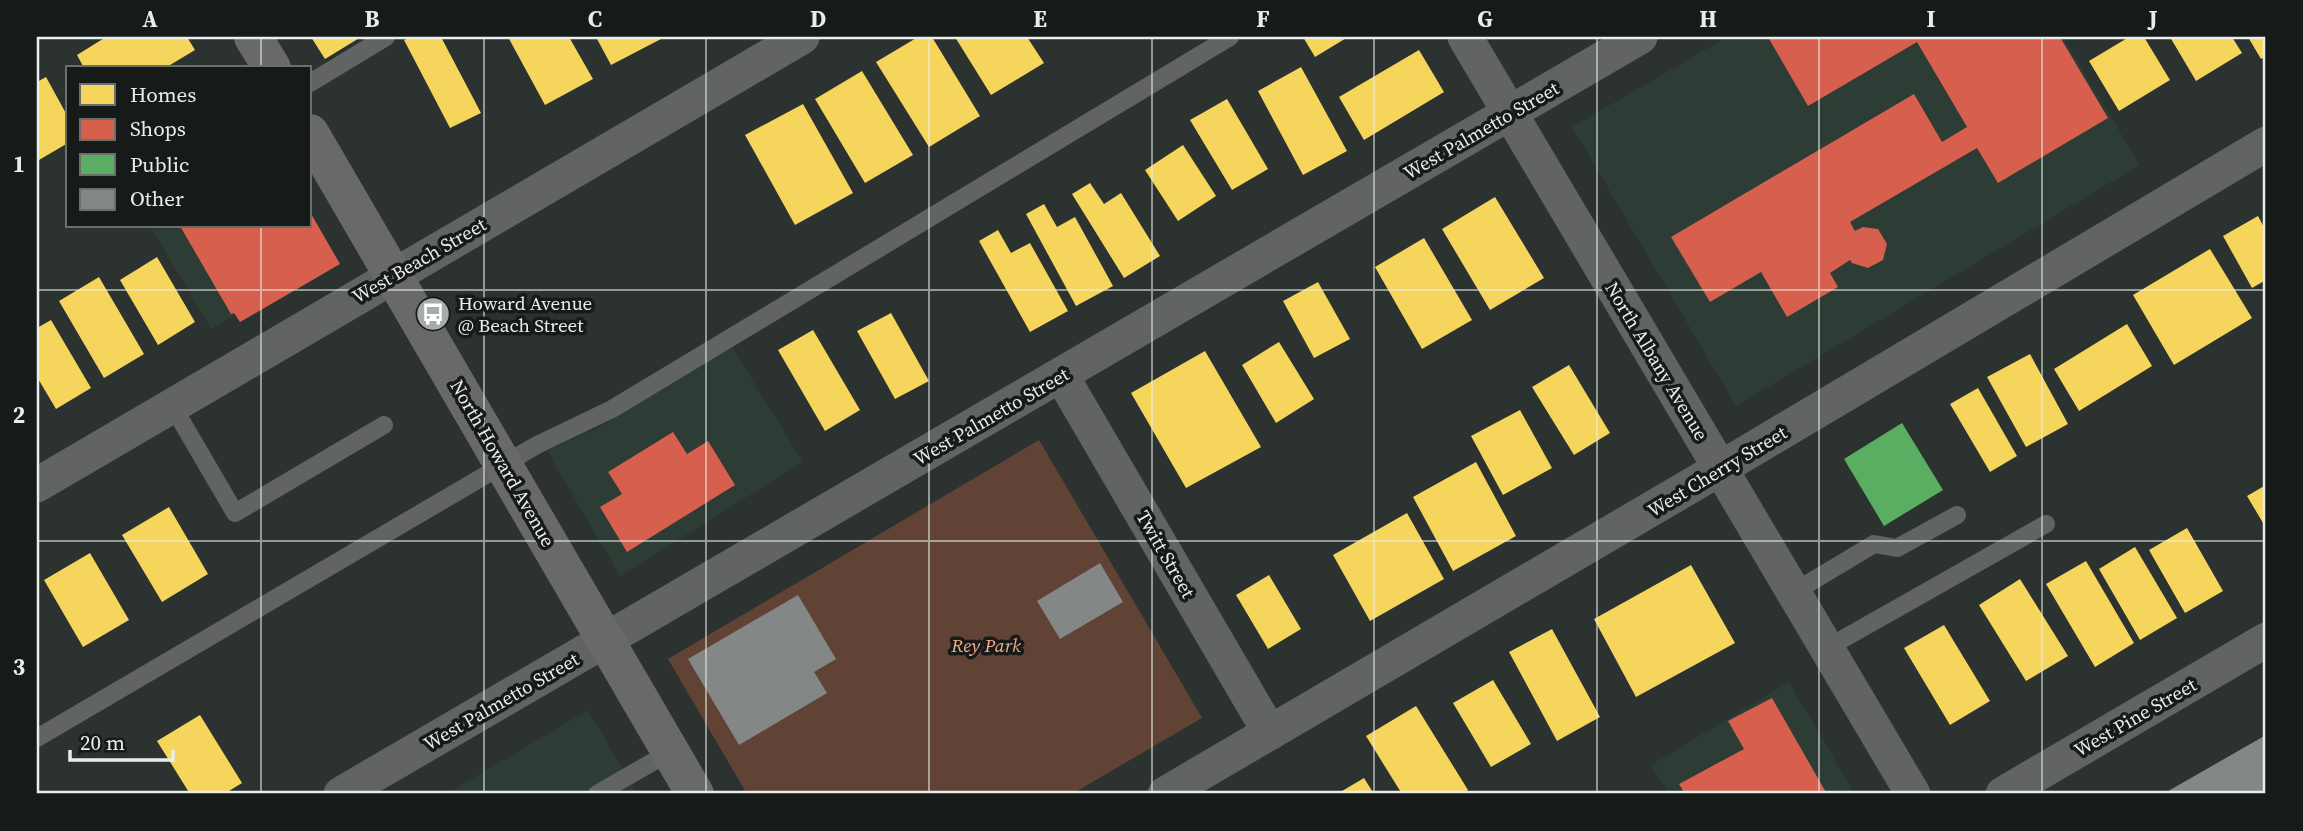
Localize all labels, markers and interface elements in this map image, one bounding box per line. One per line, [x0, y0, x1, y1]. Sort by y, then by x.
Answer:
text: A [142, 3, 158, 35]
text: B [365, 3, 380, 35]
text: C [588, 3, 602, 35]
text: D [810, 3, 826, 35]
text: E [1033, 3, 1047, 35]
text: F [1256, 3, 1270, 35]
text: G [1477, 3, 1493, 35]
text: H [1699, 3, 1717, 35]
text: I [1927, 3, 1936, 35]
text: J [2146, 3, 2158, 35]
legend [66, 66, 312, 228]
street label: West Palmetto Street [1399, 75, 1564, 185]
text: Homes [130, 80, 196, 109]
text: Shops [130, 114, 186, 143]
text: 1 [13, 148, 25, 180]
text: Public [130, 150, 189, 179]
text: Other [130, 184, 184, 213]
street label: West Beach Street [347, 211, 491, 309]
street label: North Albany Avenue [1599, 277, 1715, 445]
place label: Howard Avenue @ Beach Street [458, 290, 592, 338]
bus stop icon: Howard Avenue @ Beach Street [414, 295, 452, 333]
street label: West Palmetto Street [909, 361, 1074, 471]
street label: North Howard Avenue [445, 375, 561, 551]
text: 2 [13, 399, 25, 431]
street label: West Cherry Street [1643, 419, 1792, 523]
street label: Twitt Street [1130, 506, 1202, 603]
park label: Rey Park [950, 632, 1021, 658]
street label: West Palmetto Street [419, 646, 584, 756]
text: 3 [13, 651, 25, 683]
street label: West Pine Street [2069, 671, 2202, 763]
scale bar [70, 719, 173, 763]
text: 20 m [80, 728, 125, 757]

